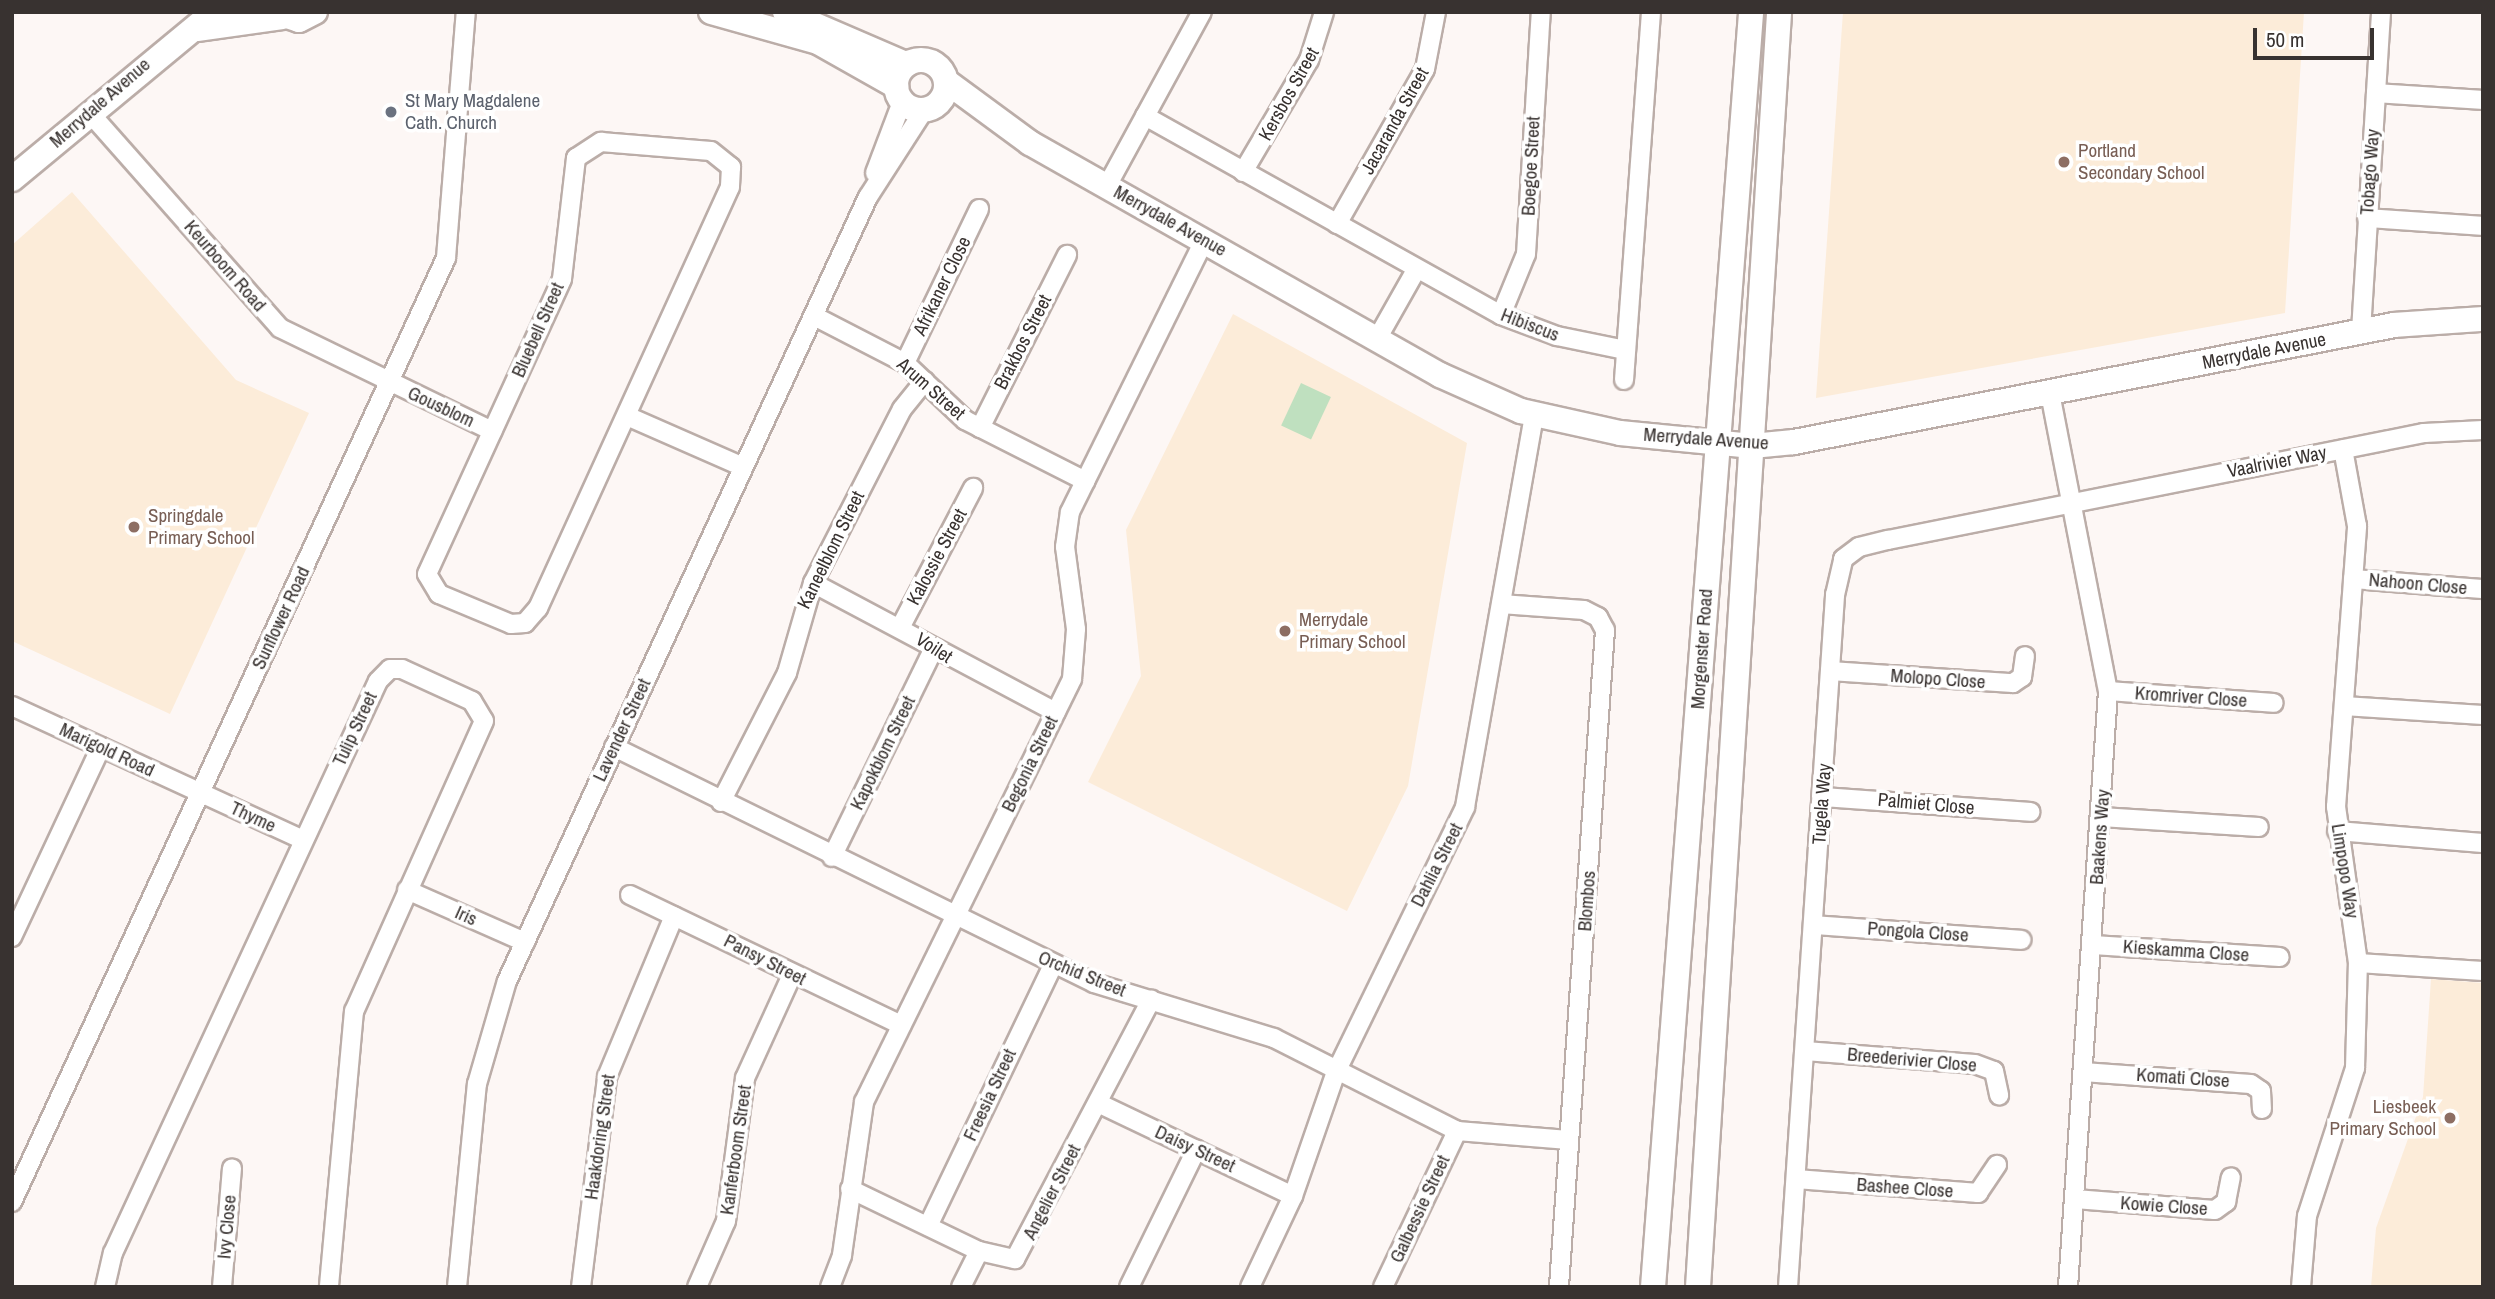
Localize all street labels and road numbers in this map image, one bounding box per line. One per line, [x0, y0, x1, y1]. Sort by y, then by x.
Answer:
street label: Kersbos Street [1254, 43, 1324, 145]
street label: Merrydale Avenue [45, 53, 155, 153]
street label: Jacaranda Street [1356, 64, 1434, 178]
street label: Boegoe Street [1517, 116, 1545, 216]
street label: Tobago Way [2356, 128, 2384, 216]
street label: Merrydale Avenue [1109, 180, 1231, 262]
street label: Keurboom Road [179, 216, 271, 316]
street label: Afrikaner Close [908, 233, 976, 339]
street label: Bluebell Street [507, 279, 569, 381]
street label: Brakbos Street [989, 291, 1057, 393]
street label: Hibiscus [1498, 303, 1562, 347]
street label: Merrydale Avenue [2200, 328, 2328, 374]
street label: Arum Street [892, 353, 970, 425]
street label: Gousblom [404, 382, 478, 432]
street label: Merrydale Avenue [1642, 423, 1770, 455]
street label: Vaalrivier Way [2226, 441, 2328, 483]
street label: Kaneelblom Street [793, 487, 869, 613]
street label: Kalossie Street [902, 505, 972, 609]
street label: Sunflower Road [247, 563, 315, 673]
street label: Nahoon Close [2368, 568, 2468, 600]
street label: Morgenster Road [1686, 588, 1718, 710]
street label: Voilet [911, 628, 957, 668]
street label: Molopo Close [1890, 664, 1986, 694]
street label: Lavender Street [588, 675, 656, 785]
street label: Kromriver Close [2134, 682, 2248, 712]
street label: Tulip Street [328, 688, 382, 770]
street label: Kapokblom Street [846, 692, 920, 814]
street label: Begonia Street [997, 712, 1063, 816]
street label: Marigold Road [56, 718, 158, 782]
street label: Tugela Way [1808, 763, 1836, 845]
street label: Palmiet Close [1877, 788, 1975, 820]
street label: Baakens Way [2085, 789, 2115, 885]
street label: Thyme [227, 797, 279, 837]
street label: Dahlia Street [1406, 819, 1468, 911]
street label: Limpopo Way [2326, 822, 2364, 920]
street label: Blombos [1574, 870, 1600, 932]
street label: Iris [451, 901, 481, 931]
street label: Pongola Close [1867, 917, 1969, 947]
street label: Pansy Street [720, 930, 810, 990]
street label: Kieskamma Close [2122, 935, 2250, 967]
street label: Orchid Street [1035, 946, 1129, 1002]
street label: Breederivier Close [1846, 1043, 1978, 1077]
street label: Freesia Street [959, 1045, 1021, 1145]
street label: Komati Close [2136, 1063, 2230, 1093]
street label: Haakdoring Street [580, 1073, 620, 1201]
street label: Kanferboom Street [716, 1084, 756, 1216]
street label: Daisy Street [1151, 1121, 1239, 1177]
street label: Angelier Street [1018, 1141, 1086, 1243]
street label: Galbessie Street [1385, 1152, 1455, 1266]
street label: Bashee Close [1856, 1173, 1954, 1203]
street label: Kowie Close [2120, 1192, 2208, 1220]
street label: Ivy Close [213, 1194, 241, 1260]

